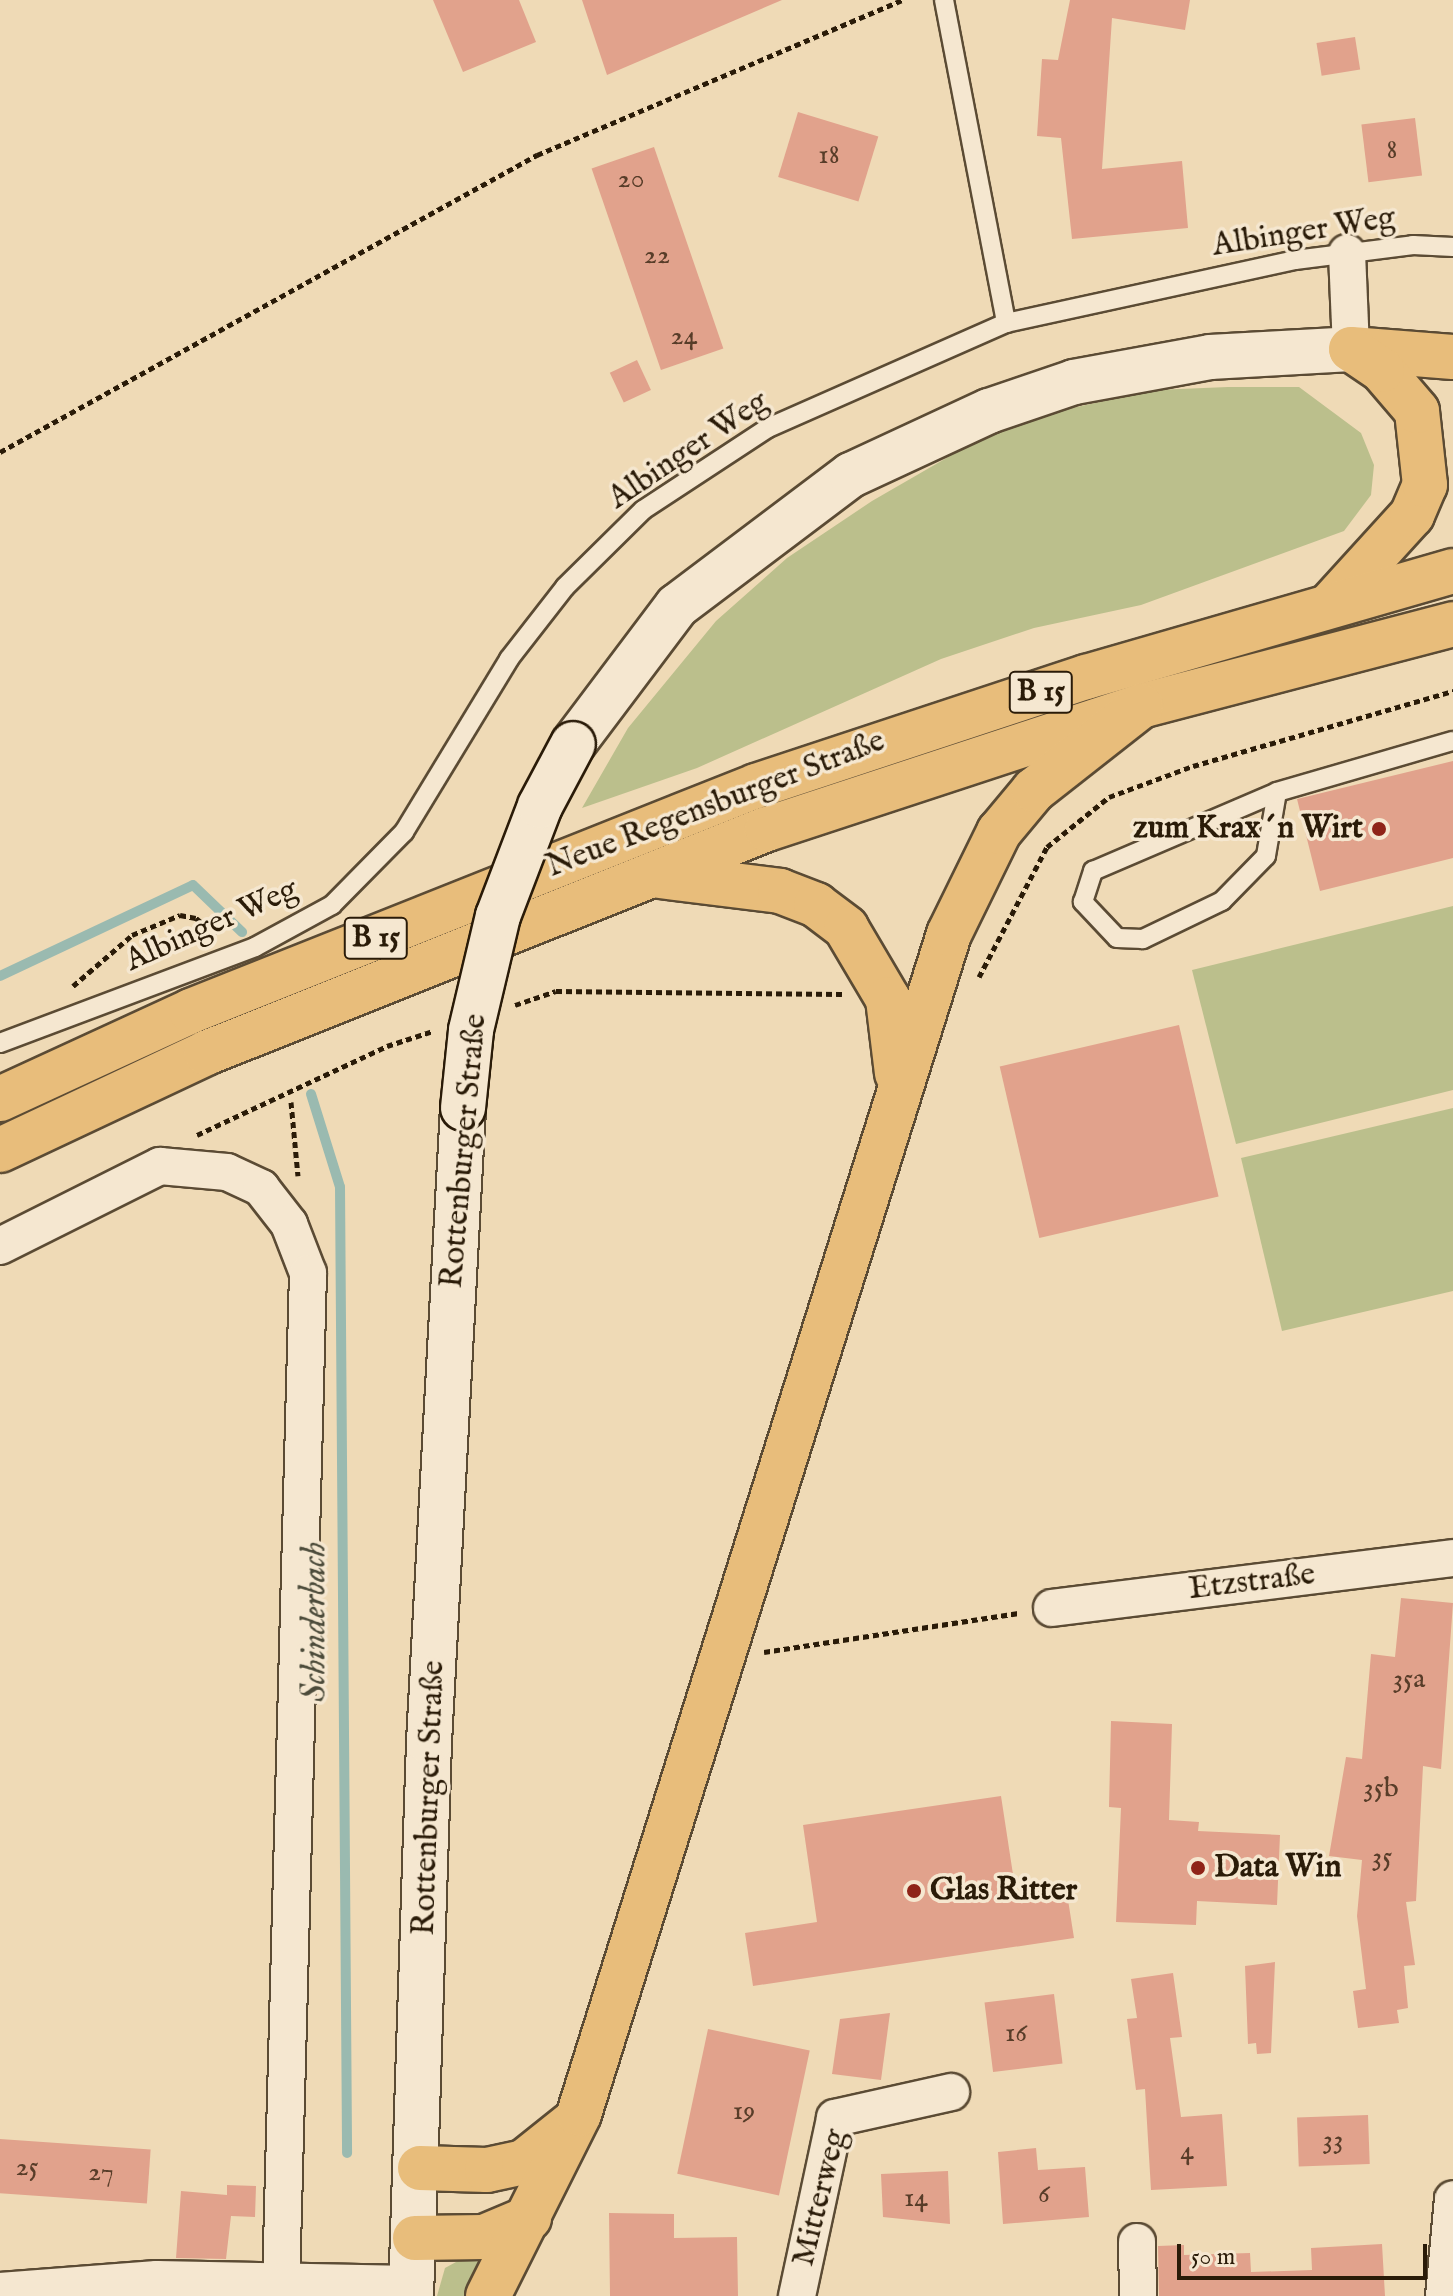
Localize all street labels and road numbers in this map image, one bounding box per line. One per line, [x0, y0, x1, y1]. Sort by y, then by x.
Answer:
street label: Albinger Weg [1210, 200, 1398, 266]
street label: Albinger Weg [602, 383, 776, 519]
road number: B 15 [1007, 666, 1075, 718]
street label: Neue Regensburger Straße [541, 723, 891, 887]
street label: Albinger Weg [120, 871, 304, 981]
road number: B 15 [342, 912, 410, 964]
street label: Rottenburger Straße [434, 1012, 496, 1290]
street label: Etzstraße [1187, 1556, 1317, 1610]
street label: Rottenburger Straße [406, 1660, 454, 1936]
street label: Mitterweg [785, 2125, 857, 2271]

